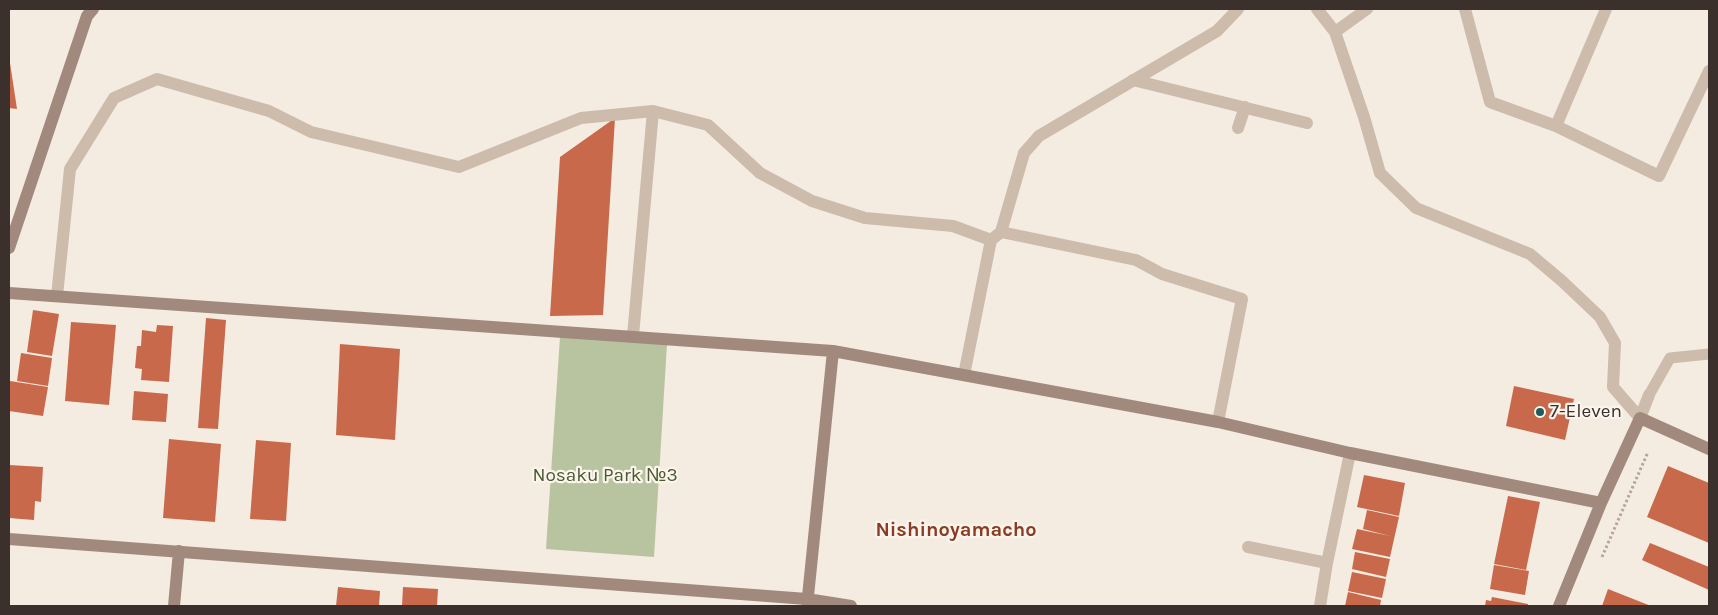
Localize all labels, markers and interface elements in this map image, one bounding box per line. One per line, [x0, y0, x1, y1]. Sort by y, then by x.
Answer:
place label: 7-Eleven [1550, 401, 1622, 423]
marker: 7-Eleven [1534, 406, 1546, 418]
park label: Nosaku Park №3 [533, 465, 677, 487]
district label: Nishinoyamacho [875, 518, 1037, 542]

